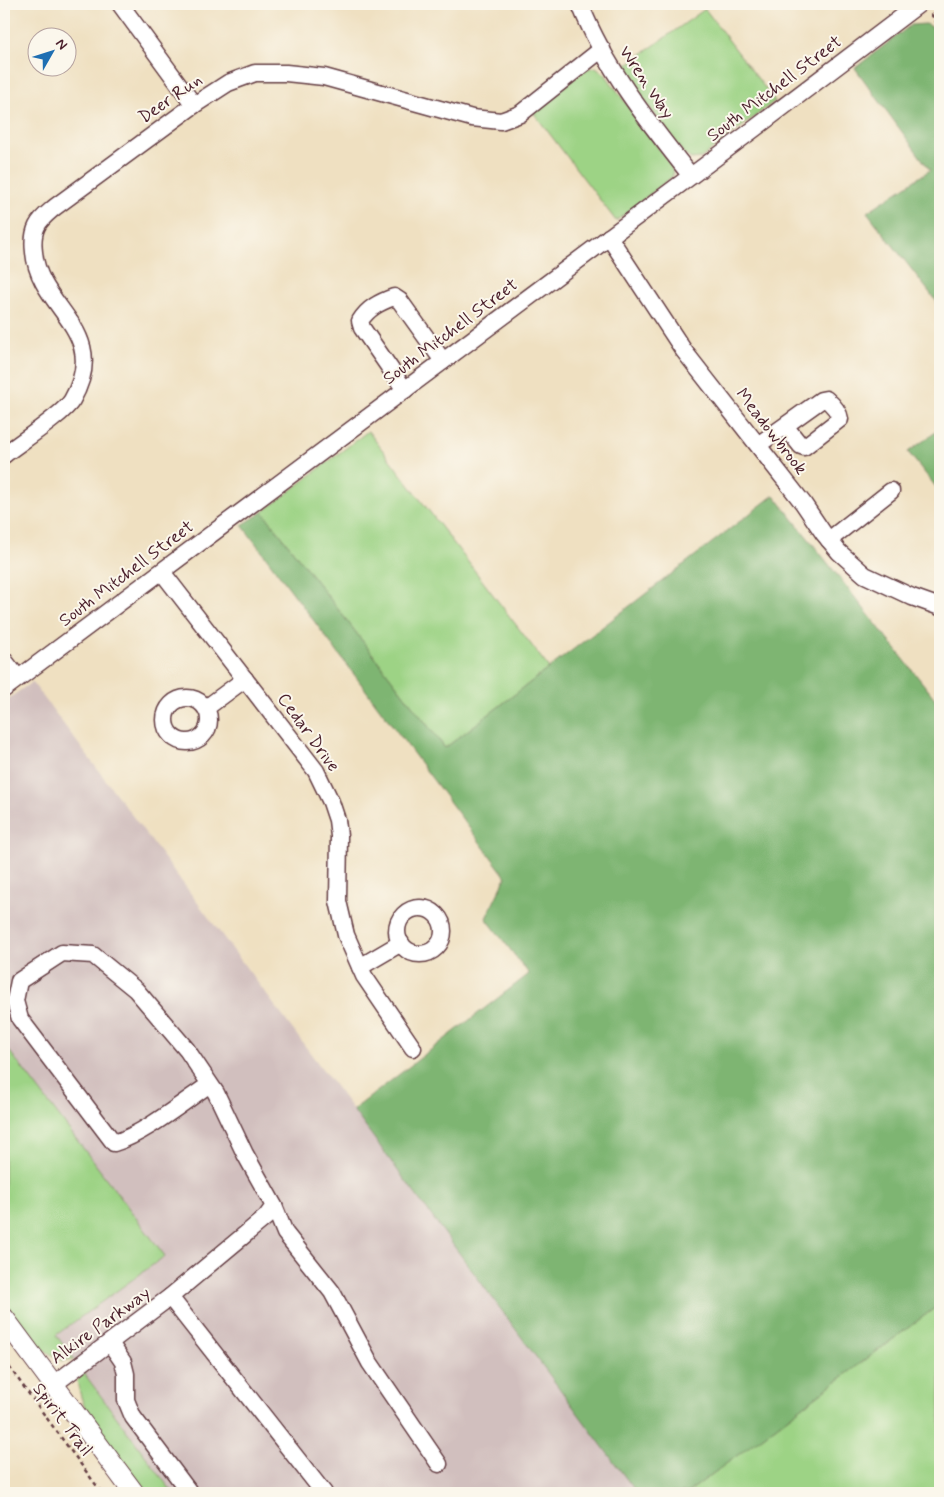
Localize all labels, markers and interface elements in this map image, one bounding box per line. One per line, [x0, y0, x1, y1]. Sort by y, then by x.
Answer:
north arrow [28, 28, 78, 78]
street label: South Mitchell Street [702, 30, 847, 148]
text: N [51, 35, 71, 54]
street label: Wren Way [613, 41, 679, 124]
street label: Deer Run [134, 68, 207, 129]
street label: South Mitchell Street [378, 273, 523, 391]
street label: Meadowbrook [730, 383, 813, 480]
street label: South Mitchell Street [54, 515, 199, 633]
street label: Cedar Drive [271, 688, 345, 777]
street label: Alkire Parkway [46, 1281, 155, 1370]
street label: Spirit Trail [27, 1378, 98, 1461]

